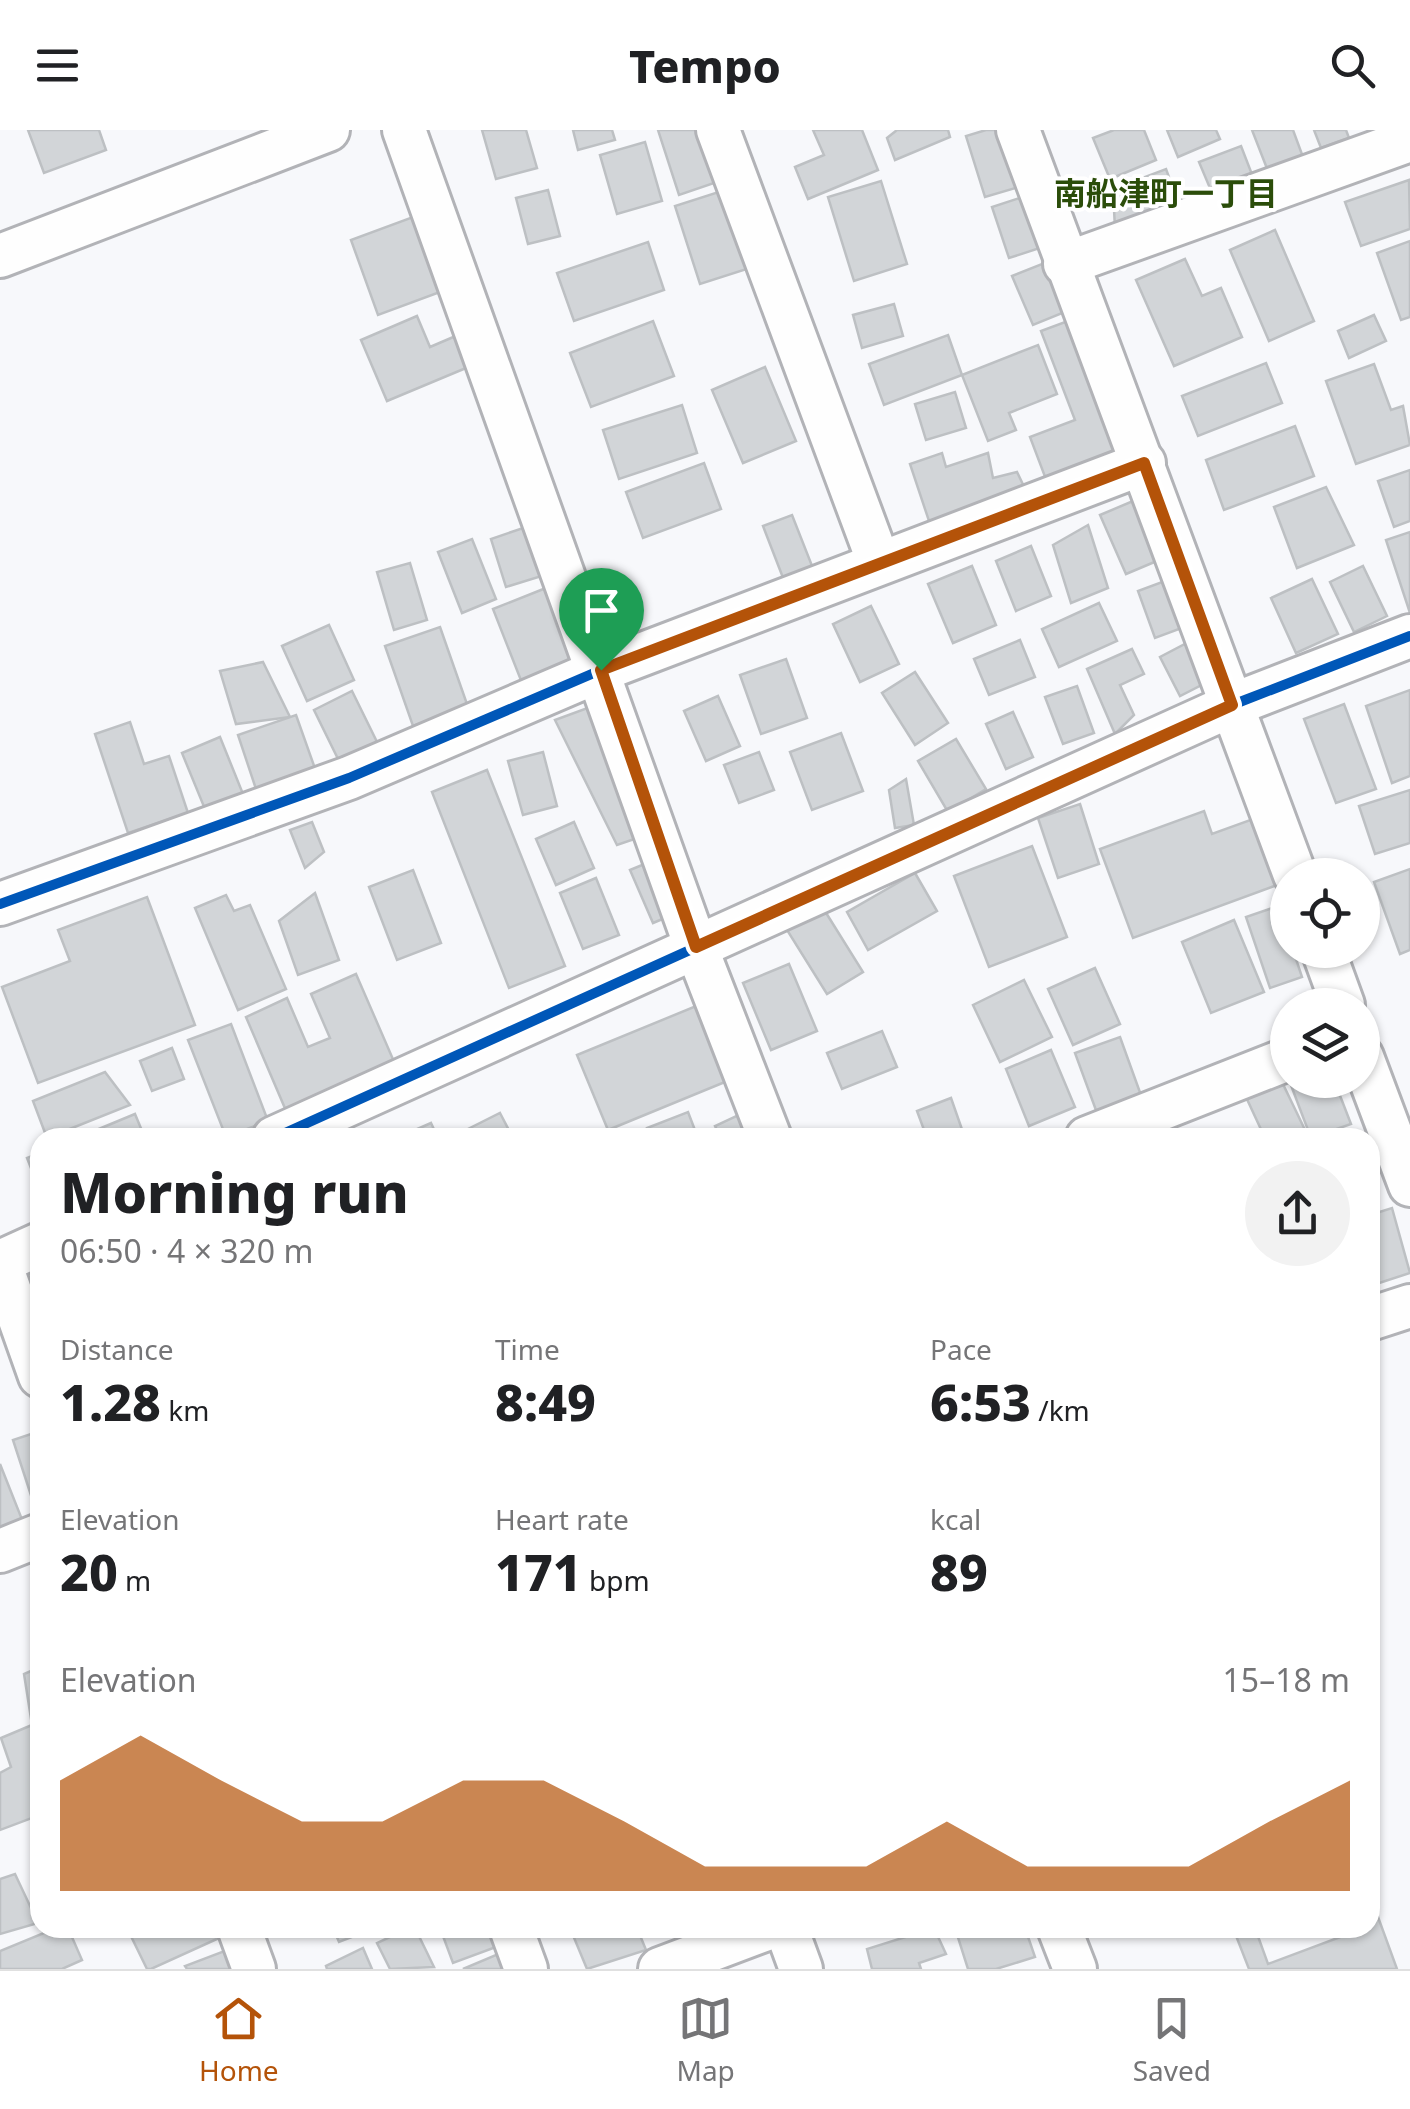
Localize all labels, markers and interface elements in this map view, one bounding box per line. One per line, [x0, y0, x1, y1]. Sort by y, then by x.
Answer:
text: Tempo [629, 35, 781, 96]
icon: menu [30, 38, 85, 93]
icon: search [1325, 38, 1380, 93]
district label: 南船津町一丁目 [1054, 171, 1278, 214]
pin [559, 568, 644, 671]
icon: arrive [574, 583, 629, 638]
map controls [1270, 858, 1380, 1098]
button: locate [1270, 858, 1380, 968]
button: layers [1270, 988, 1380, 1098]
text: Morning run [60, 1154, 409, 1229]
button: share [1245, 1161, 1350, 1266]
text: 06:50 · 4 × 320 m [60, 1229, 313, 1272]
text: Distance [60, 1330, 173, 1368]
text: Time [495, 1330, 560, 1368]
text: Pace [930, 1330, 992, 1368]
text: 1.28 [60, 1368, 161, 1436]
text: 8:49 [495, 1368, 596, 1436]
text: 6:53 [930, 1368, 1031, 1436]
text: km [161, 1391, 209, 1429]
text: /km [1031, 1391, 1090, 1429]
text: Elevation [60, 1500, 180, 1538]
text: Heart rate [495, 1500, 629, 1538]
text: kcal [930, 1500, 981, 1538]
text: 20 [60, 1538, 118, 1606]
text: 171 [495, 1538, 582, 1606]
text: 89 [930, 1538, 988, 1606]
text: m [118, 1561, 151, 1599]
text: bpm [582, 1561, 650, 1599]
text: Elevation [60, 1658, 197, 1701]
text: 15–18 m [1223, 1658, 1350, 1701]
tab: Home [199, 1991, 279, 2089]
tab: Map [677, 1991, 735, 2089]
tab: Saved [1133, 1991, 1211, 2089]

